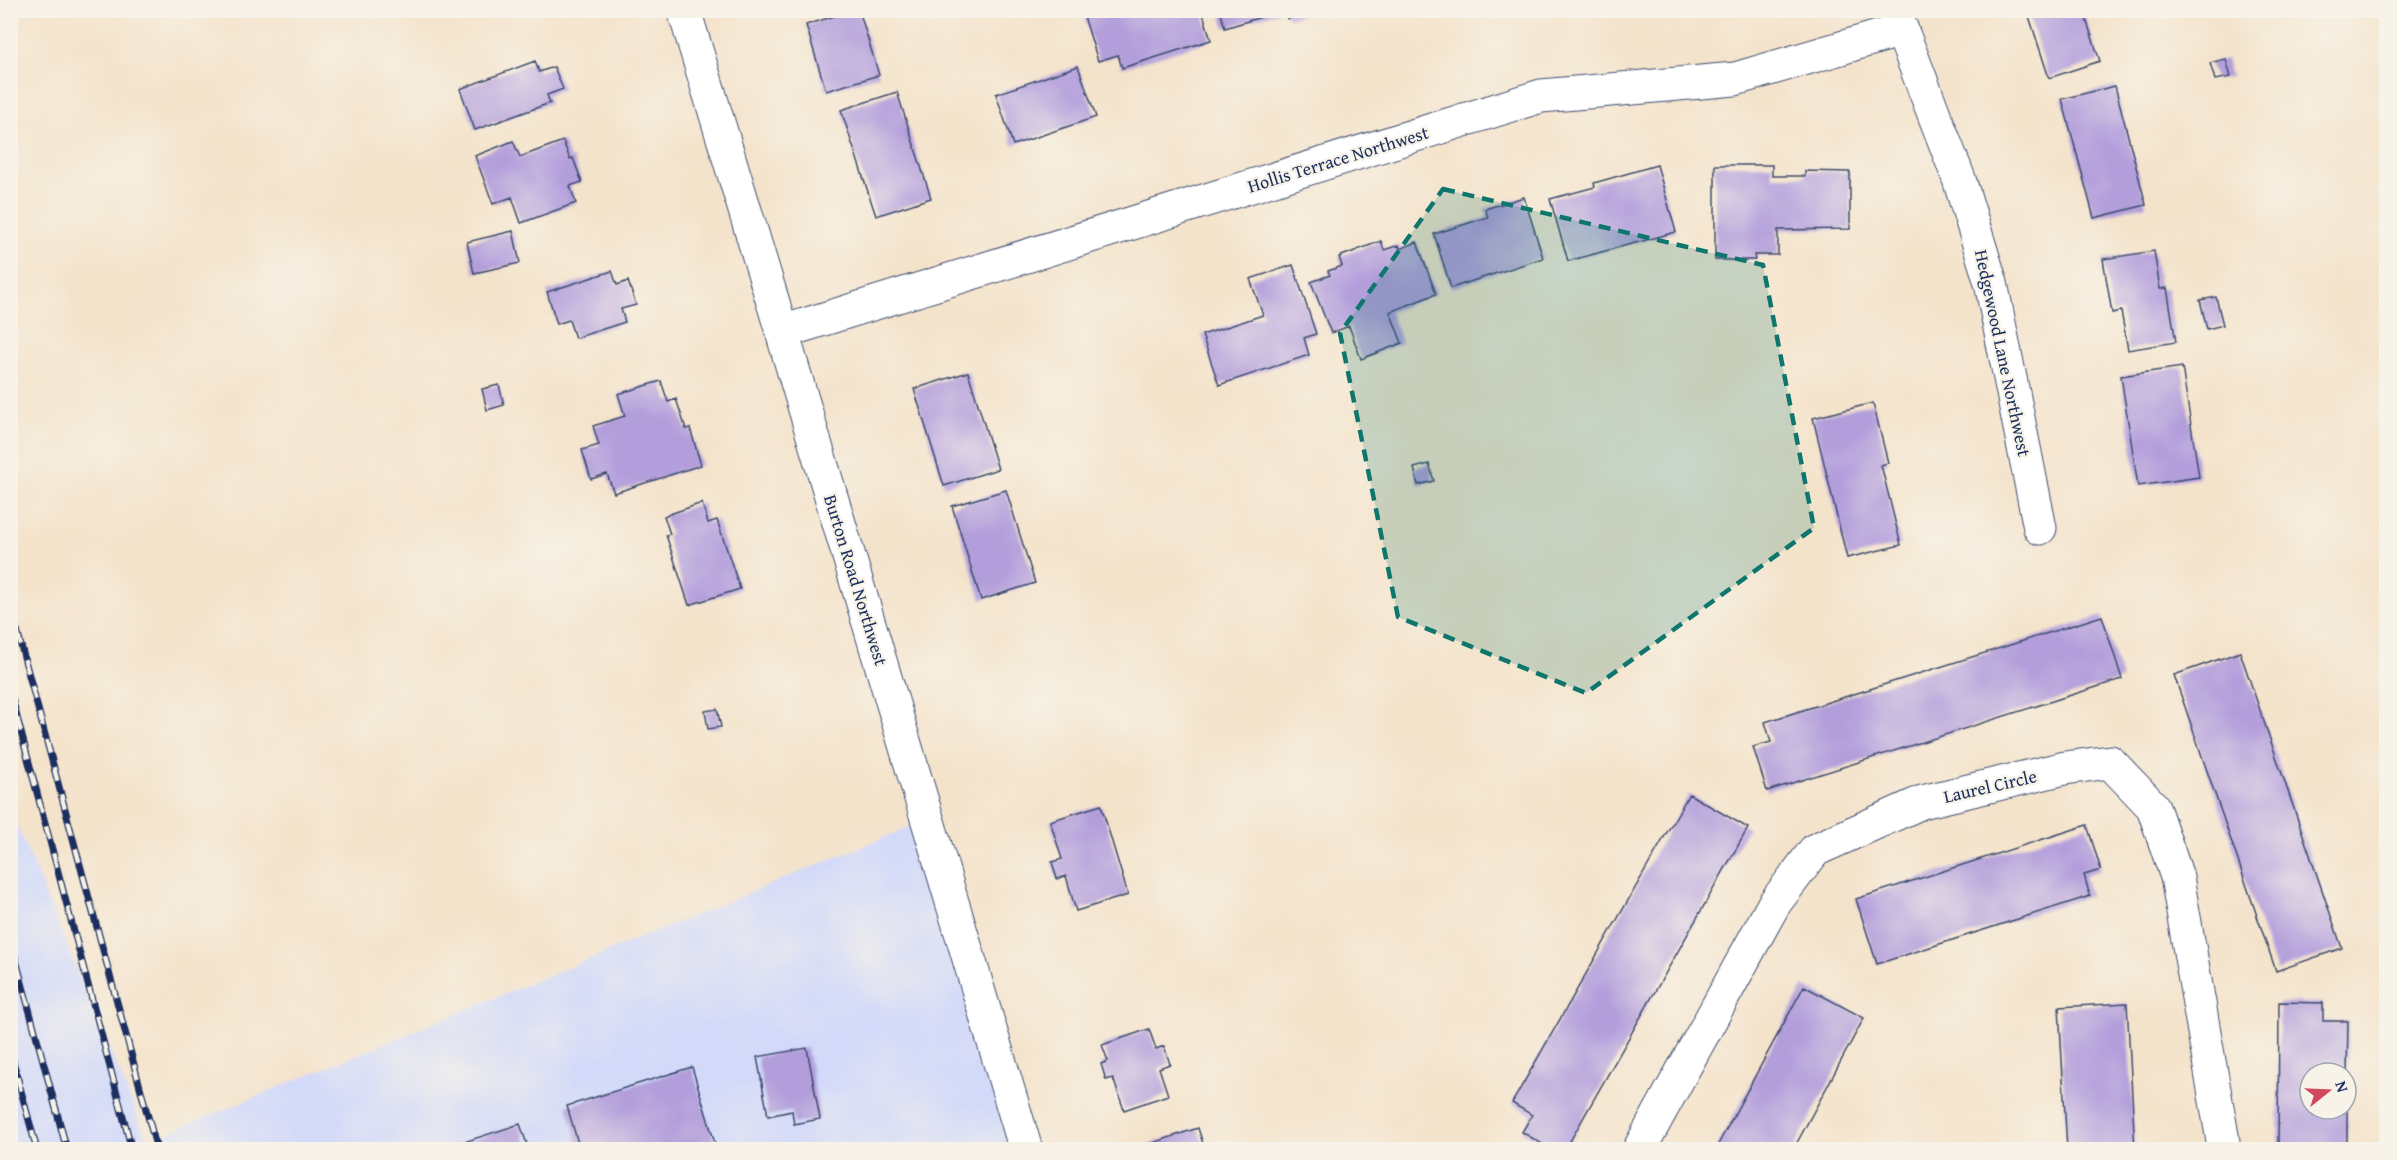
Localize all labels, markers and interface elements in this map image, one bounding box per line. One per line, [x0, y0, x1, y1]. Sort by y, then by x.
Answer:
street label: Hollis Terrace Northwest [1244, 118, 1432, 199]
street label: Hedgewood Lane Northwest [1968, 247, 2038, 460]
street label: Burton Road Northwest [817, 491, 895, 670]
street label: Laurel Circle [1941, 762, 2039, 810]
north arrow [2298, 1061, 2358, 1121]
text: N [2329, 1078, 2355, 1095]

